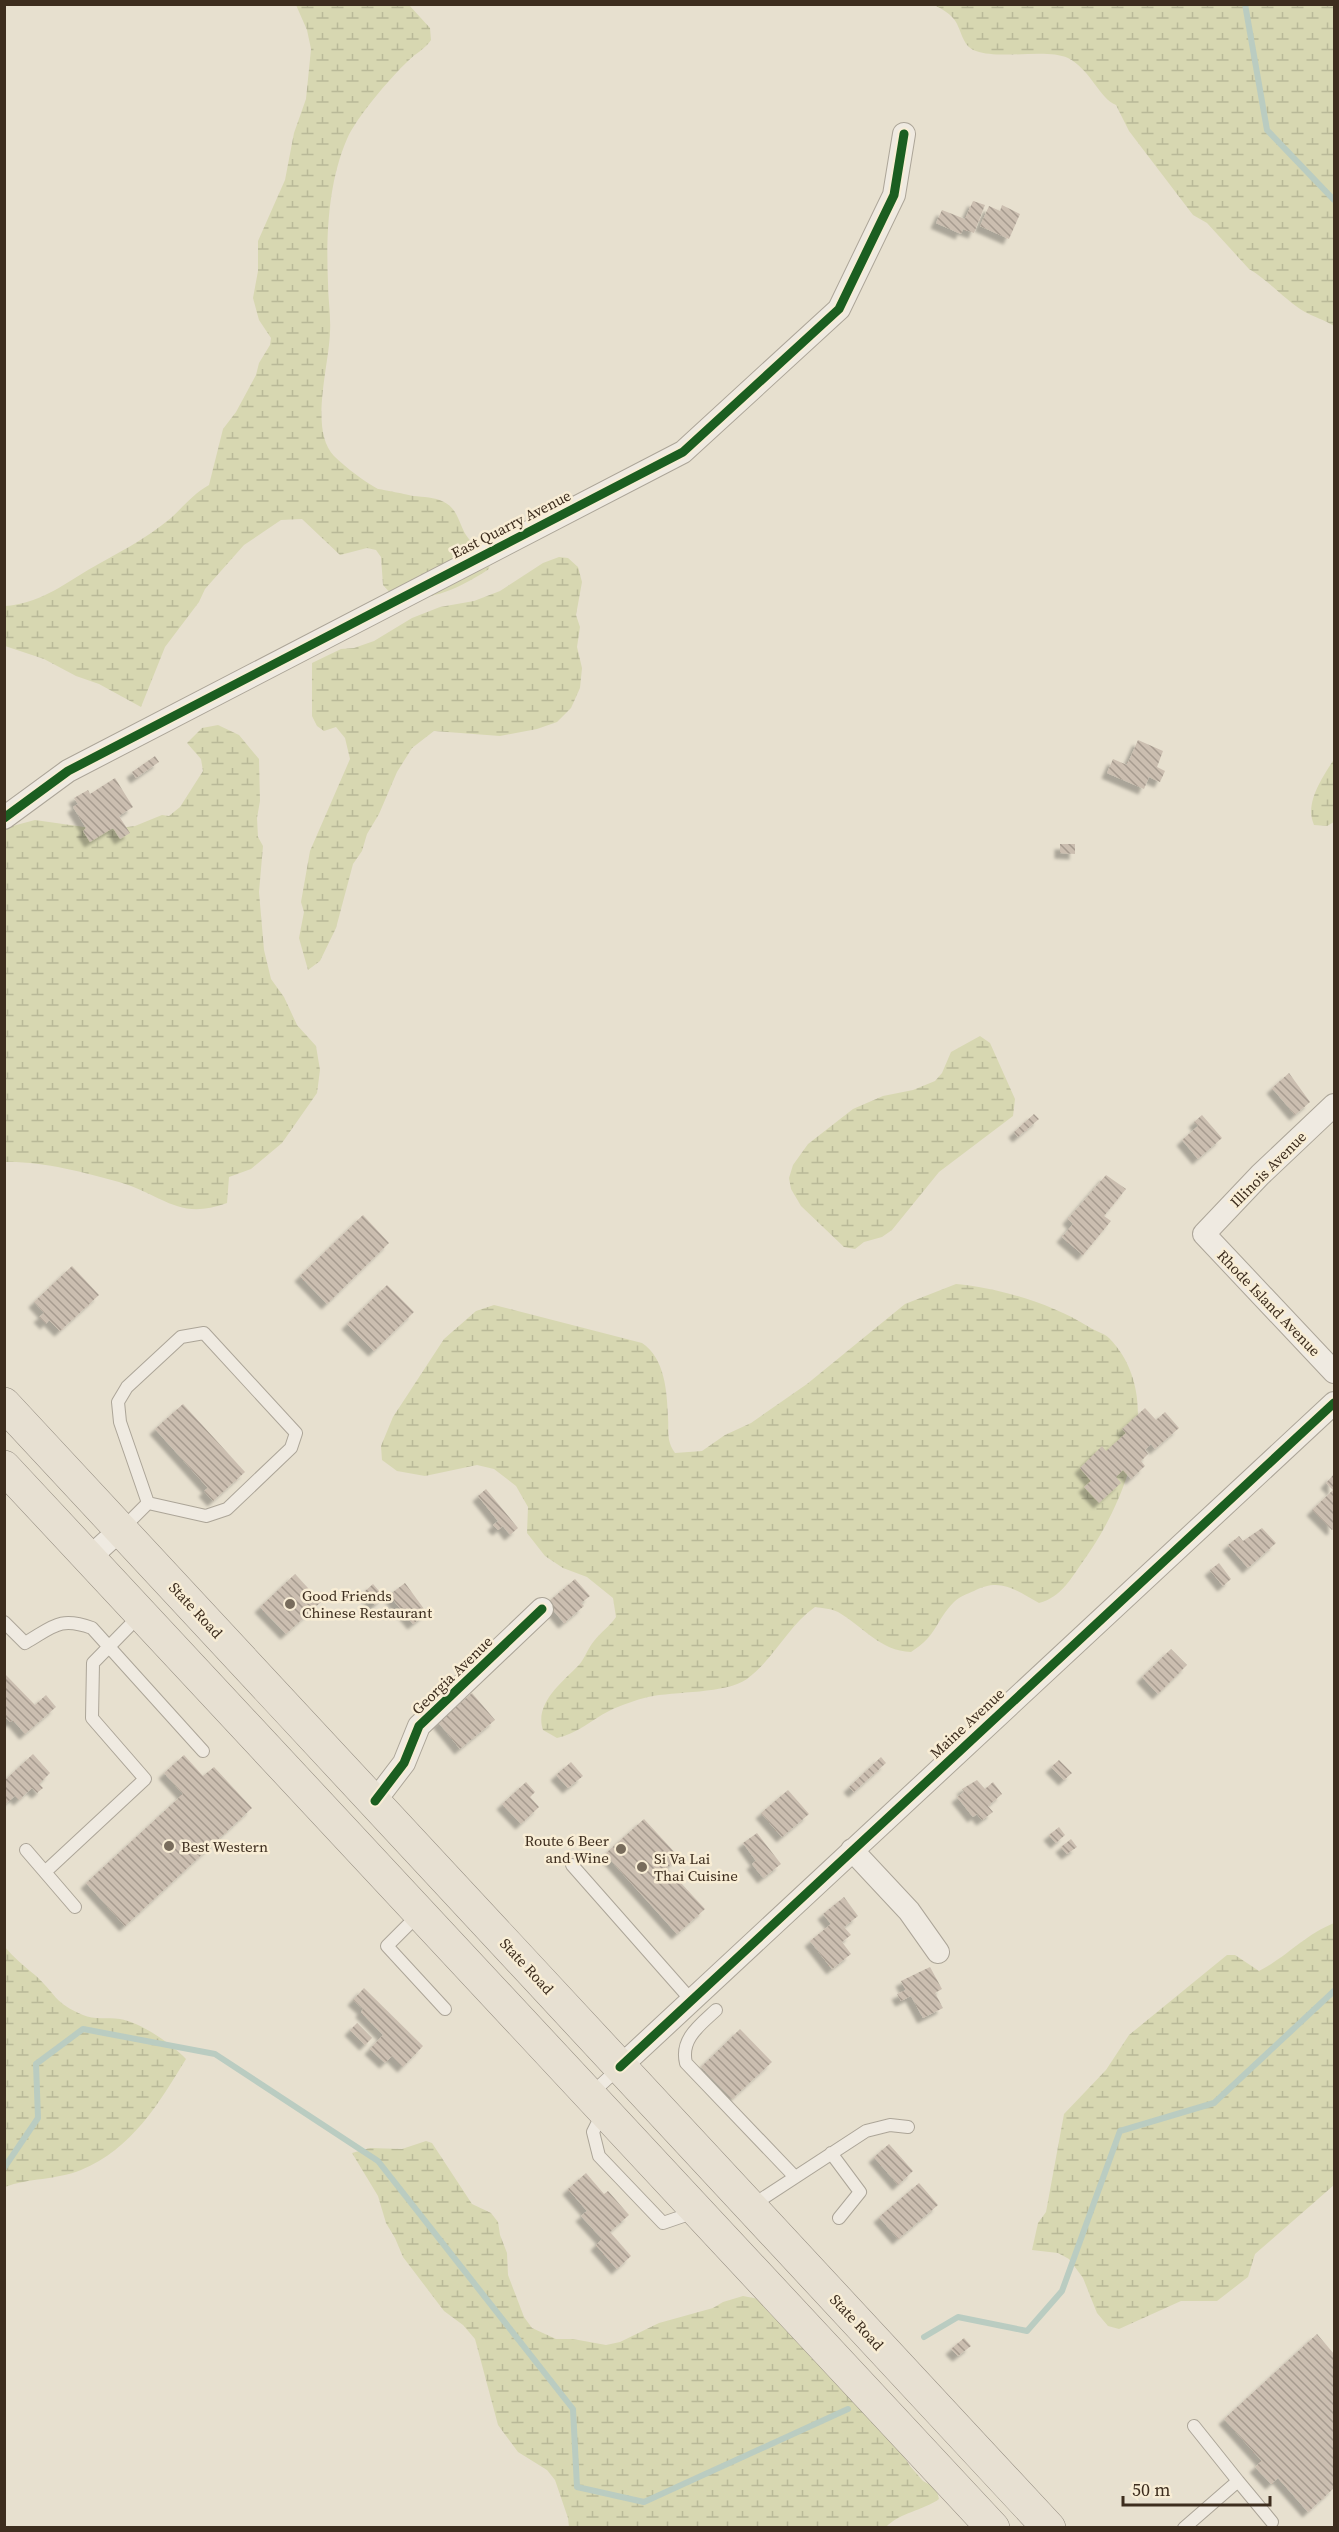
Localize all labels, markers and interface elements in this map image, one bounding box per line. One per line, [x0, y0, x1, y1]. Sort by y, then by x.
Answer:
street label: East Quarry Avenue [448, 485, 575, 563]
street label: Illinois Avenue [1225, 1126, 1311, 1212]
street label: Rhode Island Avenue [1213, 1245, 1326, 1361]
street label: State Road [164, 1577, 228, 1643]
place label: Good Friends Chinese Restaurant [302, 1585, 432, 1623]
marker: Good Friends Chinese Restaurant [283, 1597, 297, 1611]
street label: Georgia Avenue [407, 1631, 497, 1719]
street label: Maine Avenue [925, 1683, 1009, 1763]
place label: Route 6 Beer and Wine [524, 1830, 610, 1868]
place label: Best Western [181, 1836, 268, 1857]
marker: Best Western [162, 1839, 176, 1853]
marker: Route 6 Beer and Wine [614, 1842, 628, 1856]
place label: Si Va Lai Thai Cuisine [654, 1848, 738, 1886]
marker: Si Va Lai Thai Cuisine [635, 1860, 649, 1874]
street label: State Road [495, 1933, 559, 1999]
street label: State Road [825, 2289, 889, 2355]
scale bar [1123, 2469, 1270, 2507]
text: 50 m [1132, 2477, 1170, 2502]

